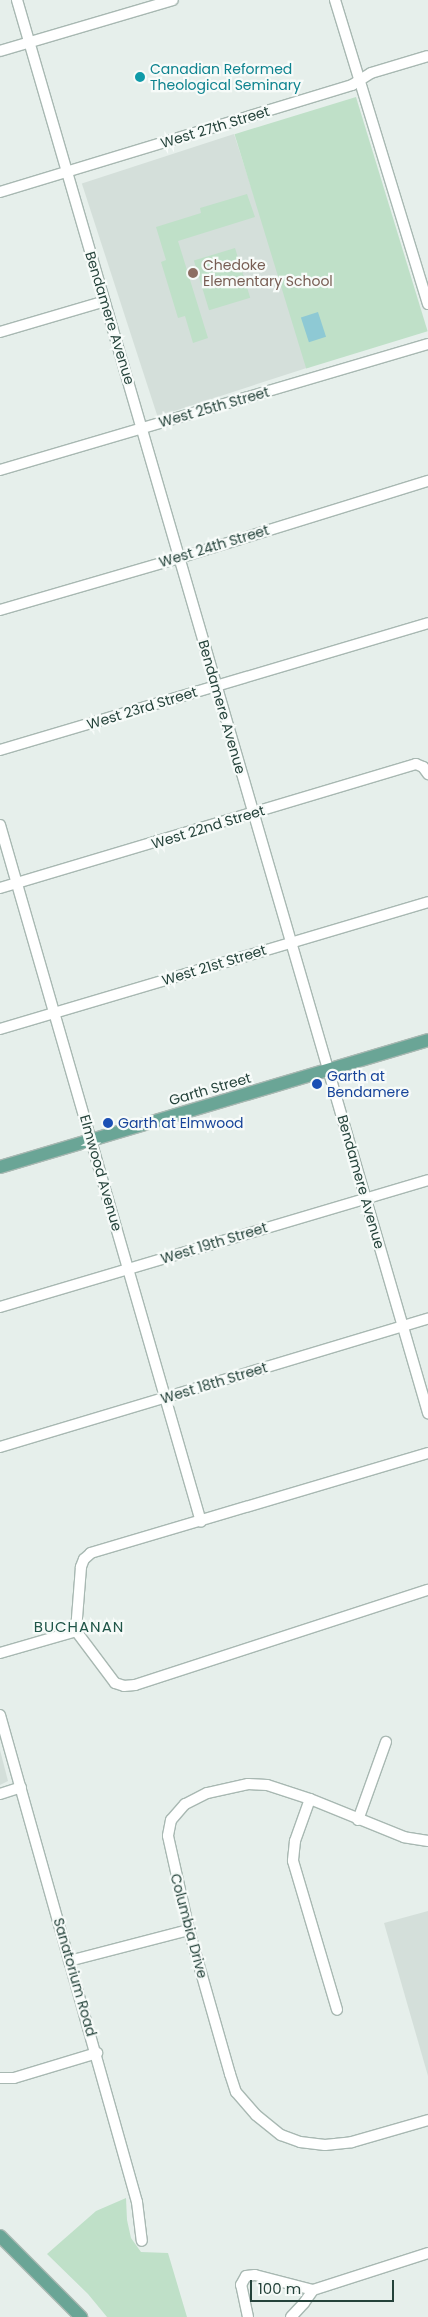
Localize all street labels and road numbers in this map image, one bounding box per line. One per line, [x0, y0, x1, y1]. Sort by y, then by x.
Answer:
street label: West 27th Street [159, 102, 271, 152]
street label: Bendamere Avenue [82, 249, 138, 387]
street label: West 25th Street [157, 383, 271, 431]
street label: West 24th Street [157, 521, 271, 571]
street label: Bendamere Avenue [195, 638, 249, 776]
street label: West 23rd Street [85, 683, 199, 733]
street label: West 22nd Street [149, 802, 267, 852]
street label: West 21st Street [160, 941, 268, 989]
street label: Garth Street [167, 1069, 253, 1109]
street label: Elmwood Avenue [76, 1113, 126, 1233]
street label: Bendamere Avenue [334, 1113, 388, 1251]
street label: West 19th Street [159, 1219, 269, 1267]
street label: West 18th Street [159, 1359, 269, 1407]
street label: Columbia Drive [167, 1872, 211, 1980]
street label: Sanatorium Road [50, 1916, 100, 2038]

